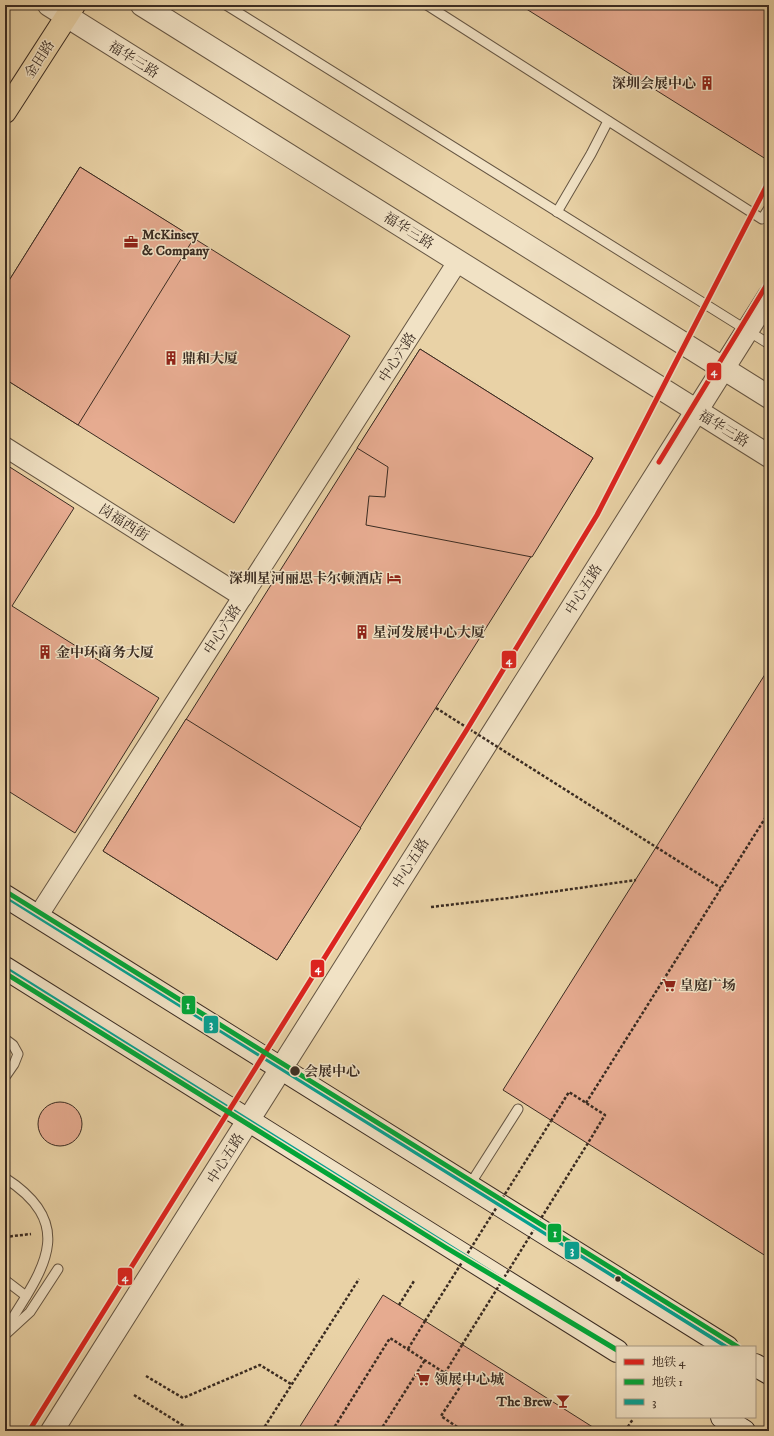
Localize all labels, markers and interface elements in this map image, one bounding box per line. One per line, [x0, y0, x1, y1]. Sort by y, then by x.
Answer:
street label: 金田路 [21, 37, 59, 82]
street label: 福华三路 [105, 37, 162, 82]
place label: 深圳会展中心 [612, 75, 696, 93]
building icon: 深圳会展中心 [699, 75, 715, 91]
street label: 福华三路 [380, 208, 437, 253]
place label: McKinsey & Company [142, 226, 210, 260]
office icon: McKinsey & Company [123, 234, 139, 250]
street label: 中心六路 [375, 329, 421, 386]
building icon: 鼎和大厦 [163, 350, 179, 366]
place label: 鼎和大厦 [182, 350, 238, 368]
line badge: 4 [706, 362, 722, 381]
text: 4 [710, 365, 718, 379]
street label: 福华三路 [695, 406, 752, 451]
street label: 岗福西街 [95, 500, 152, 545]
street label: 中心五路 [561, 561, 606, 618]
place label: 深圳星河丽思卡尔顿酒店 [229, 570, 383, 588]
hotel icon: 深圳星河丽思卡尔顿酒店 [386, 570, 402, 586]
street label: 中心六路 [200, 601, 246, 658]
building icon: 星河发展中心大厦 [354, 624, 370, 640]
place label: 星河发展中心大厦 [373, 624, 485, 642]
building icon: 金中环商务大厦 [37, 644, 53, 660]
place label: 金中环商务大厦 [56, 644, 154, 662]
line badge: 4 [501, 650, 517, 669]
text: 4 [505, 654, 513, 668]
street label: 中心五路 [388, 835, 433, 892]
line badge: 4 [310, 959, 325, 978]
text: 4 [314, 962, 322, 976]
supermarket icon: 皇庭广场 [661, 977, 677, 993]
place label: 皇庭广场 [680, 977, 736, 995]
line badge: 1 [181, 995, 196, 1015]
text: 1 [186, 999, 190, 1013]
line badge: 3 [203, 1015, 219, 1034]
text: 3 [209, 1018, 213, 1032]
place label: 会展中心 [304, 1063, 360, 1081]
marker: 会展中心 [288, 1064, 302, 1078]
street label: 中心五路 [203, 1130, 248, 1187]
line badge: 1 [547, 1223, 562, 1243]
text: 1 [553, 1227, 557, 1241]
line badge: 3 [564, 1241, 580, 1260]
text: 3 [570, 1244, 574, 1258]
line badge: 4 [117, 1267, 133, 1286]
text: 4 [121, 1271, 129, 1285]
unlabelled marker [613, 1274, 623, 1284]
legend [616, 1346, 756, 1418]
text: 地铁 4 [652, 1355, 687, 1370]
supermarket icon: 领展中心城 [415, 1371, 431, 1387]
place label: 领展中心城 [434, 1371, 504, 1389]
text: 地铁 1 [652, 1375, 683, 1390]
place label: The Brew [496, 1393, 553, 1411]
bar icon: The Brew [555, 1393, 571, 1409]
text: 3 [652, 1395, 656, 1410]

